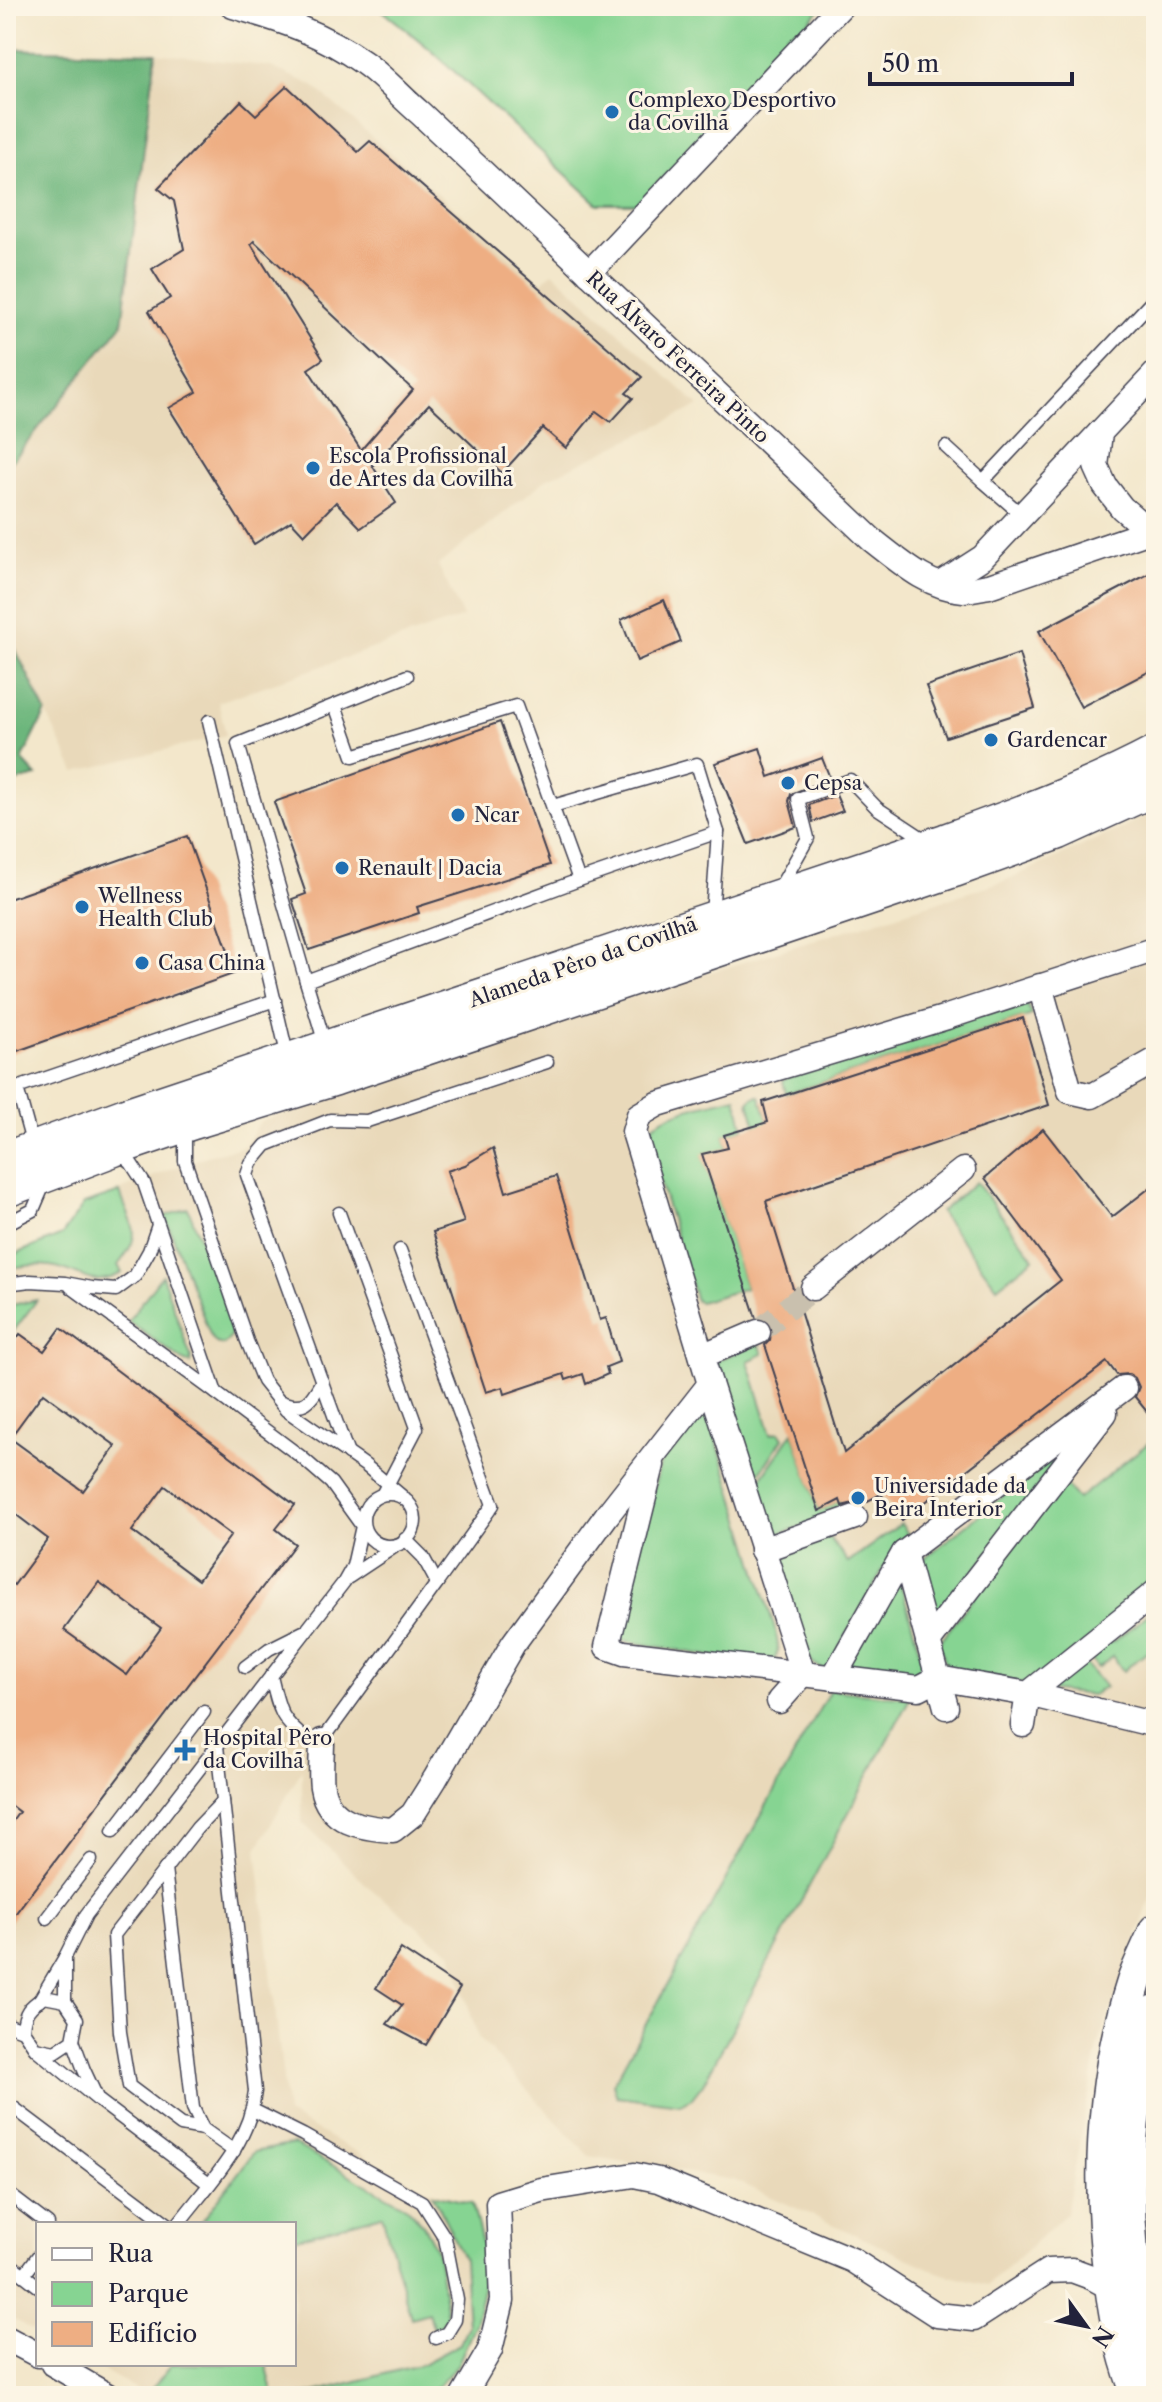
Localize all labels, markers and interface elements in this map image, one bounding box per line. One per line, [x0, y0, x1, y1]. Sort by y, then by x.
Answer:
scale bar [870, 36, 1072, 86]
text: 50 m [882, 49, 939, 78]
place label: Complexo Desportivo da Covilhã [628, 88, 836, 135]
marker: Complexo Desportivo da Covilhã [603, 103, 621, 121]
street label: Rua Álvaro Ferreira Pinto [582, 265, 775, 448]
place label: Escola Profissional de Artes da Covilhã [329, 444, 514, 491]
marker: Escola Profissional de Artes da Covilhã [304, 459, 322, 477]
place label: Gardencar [1007, 728, 1108, 752]
marker: Gardencar [982, 731, 1000, 749]
place label: Cepsa [804, 771, 863, 795]
marker: Cepsa [779, 774, 797, 792]
place label: Ncar [474, 803, 520, 827]
marker: Ncar [449, 806, 467, 824]
place label: Renault | Dacia [358, 856, 503, 880]
marker: Renault | Dacia [333, 859, 351, 877]
place label: Wellness Health Club [97, 884, 213, 931]
marker: Wellness Health Club [73, 898, 91, 916]
street label: Alameda Pêro da Covilhã [465, 912, 701, 1013]
place label: Casa China [158, 951, 266, 975]
marker: Casa China [133, 954, 151, 972]
place label: Universidade da Beira Interior [874, 1474, 1027, 1521]
marker: Universidade da Beira Interior [849, 1489, 867, 1507]
place label: Hospital Pêro da Covilhã [203, 1726, 332, 1773]
marker: Hospital Pêro da Covilhã [174, 1739, 196, 1761]
legend [36, 2222, 296, 2366]
text: Rua [108, 2239, 153, 2268]
text: Parque [108, 2279, 189, 2308]
north arrow [1046, 2286, 1126, 2366]
text: Edifício [108, 2319, 197, 2348]
text: N [1086, 2321, 1119, 2352]

